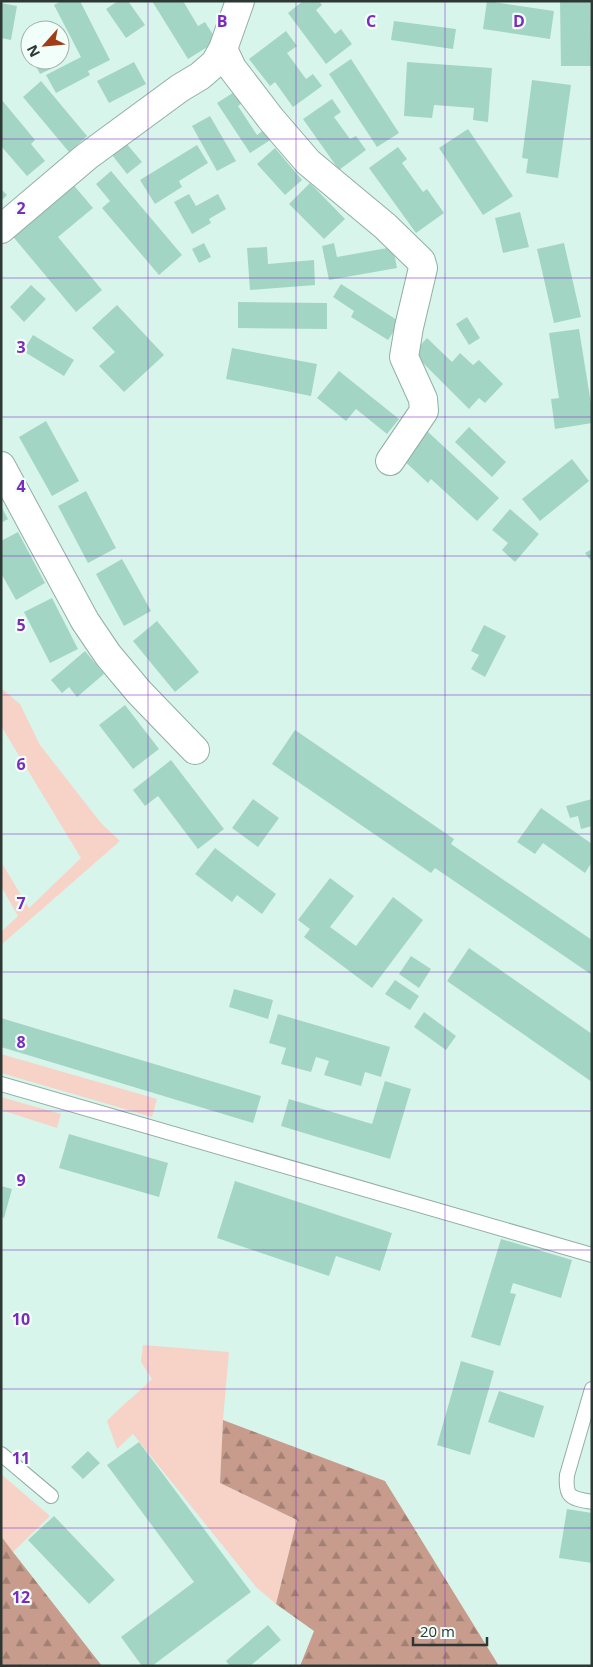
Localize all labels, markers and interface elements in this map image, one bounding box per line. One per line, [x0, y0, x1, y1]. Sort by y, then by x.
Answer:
text: B [217, 10, 227, 32]
text: C [366, 10, 376, 32]
text: D [513, 10, 525, 32]
north arrow [20, 20, 70, 70]
text: N [22, 42, 44, 61]
text: 2 [16, 197, 26, 219]
text: 3 [16, 336, 26, 358]
text: 4 [16, 475, 26, 497]
text: 5 [16, 614, 26, 636]
text: 6 [16, 753, 26, 775]
text: 7 [16, 892, 26, 914]
text: 8 [16, 1031, 26, 1053]
text: 9 [16, 1169, 26, 1191]
text: 10 [12, 1308, 30, 1330]
text: 11 [12, 1447, 30, 1469]
text: 12 [12, 1586, 30, 1608]
scale bar [413, 1614, 487, 1646]
text: 20 m [420, 1621, 455, 1641]

